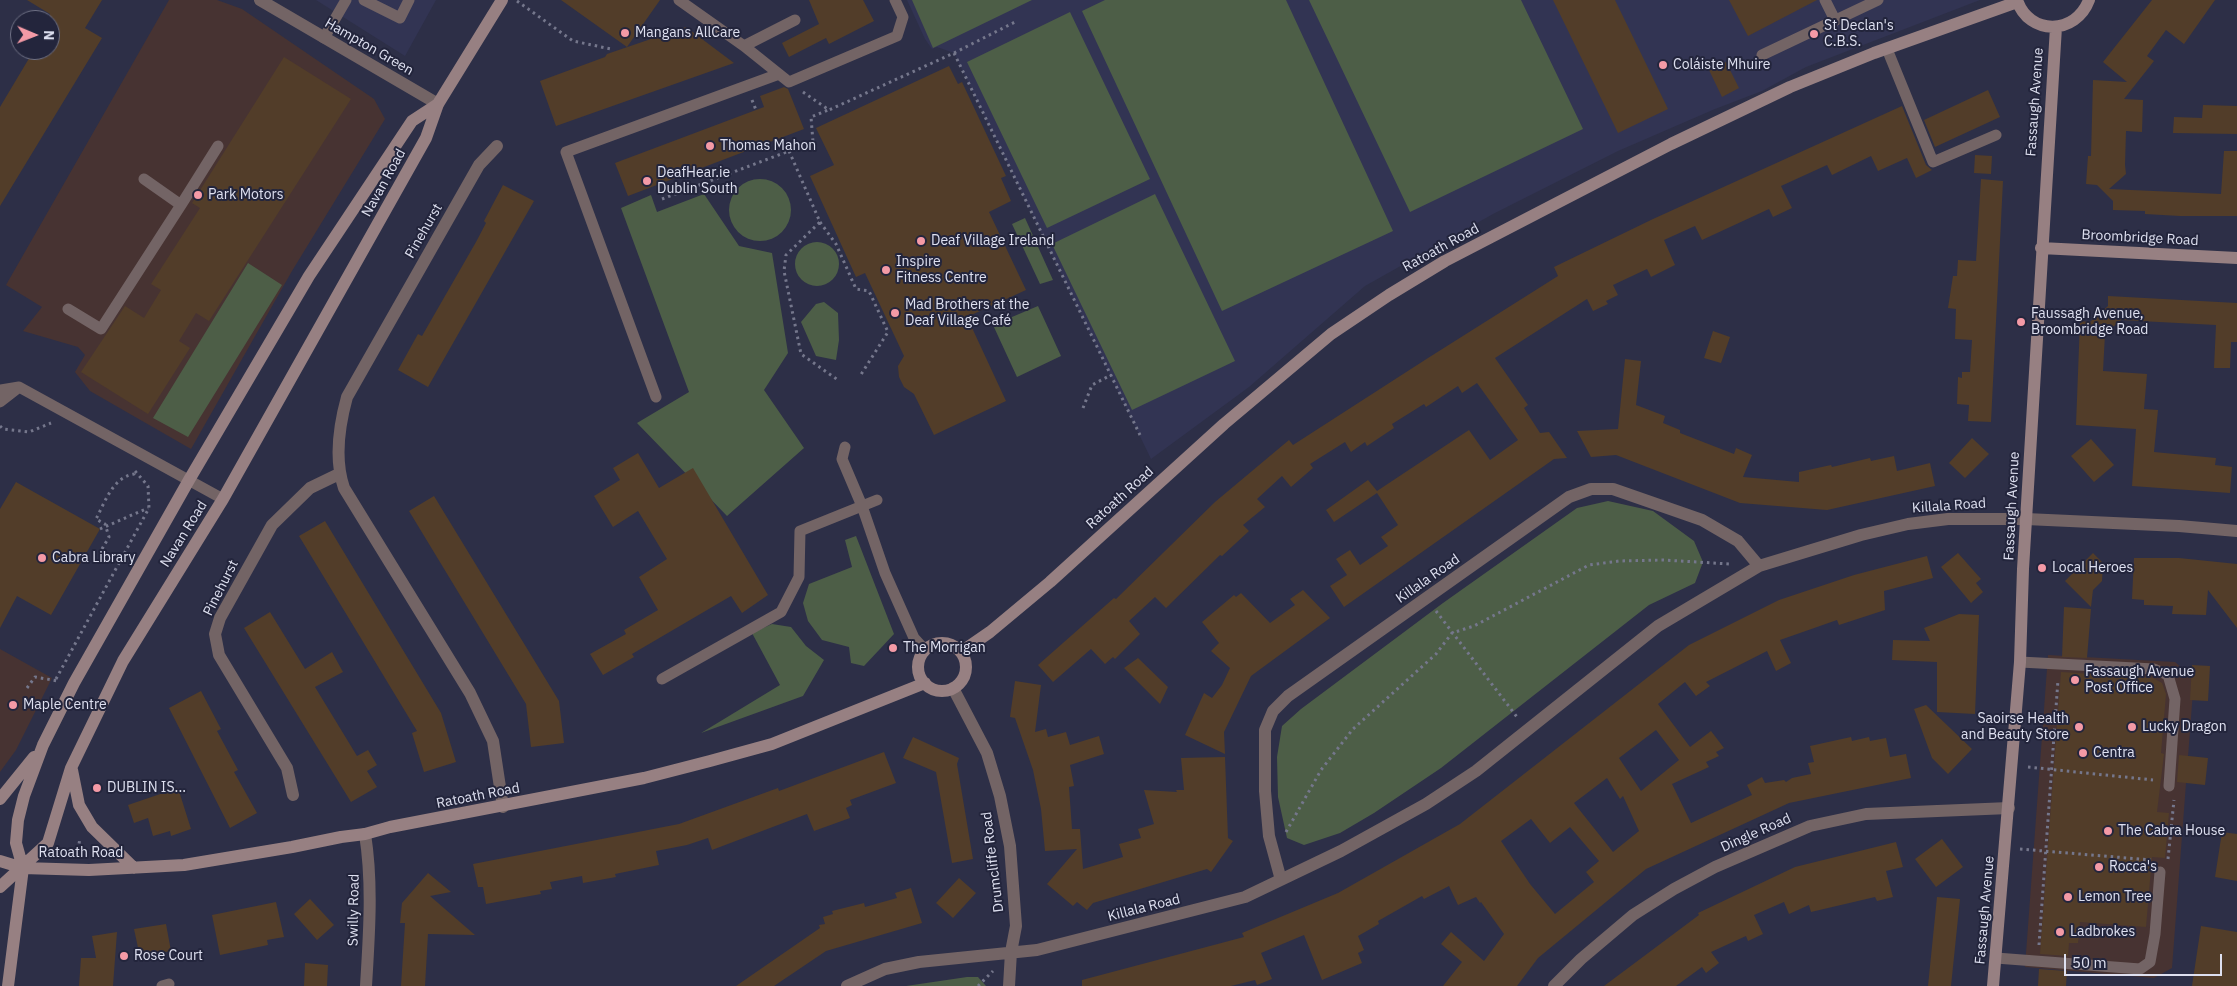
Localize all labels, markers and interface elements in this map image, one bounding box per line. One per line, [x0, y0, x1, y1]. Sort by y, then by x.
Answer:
north arrow [10, 10, 60, 60]
street label: Hampton Green [322, 15, 416, 79]
place label: St Declan's C.B.S. [1824, 18, 1894, 50]
place label: Mangans AllCare [635, 25, 740, 41]
marker: Mangans AllCare [619, 27, 631, 39]
marker: St Declan's C.B.S. [1808, 28, 1820, 40]
text: N [40, 30, 58, 40]
street label: Fassaugh Avenue [2023, 47, 2047, 157]
place label: Coláiste Mhuire [1673, 57, 1770, 73]
marker: Coláiste Mhuire [1657, 59, 1669, 71]
place label: Thomas Mahon [720, 138, 816, 154]
marker: Thomas Mahon [704, 140, 716, 152]
street label: Navan Road [358, 146, 410, 220]
place label: DeafHear.ie Dublin South [657, 165, 738, 198]
marker: DeafHear.ie Dublin South [641, 175, 653, 187]
place label: Park Motors [208, 187, 284, 203]
marker: Park Motors [192, 189, 204, 201]
street label: Pinehurst [402, 201, 446, 261]
street label: Ratoath Road [1400, 220, 1482, 276]
street label: Broombridge Road [2081, 227, 2199, 249]
place label: Deaf Village Ireland [931, 233, 1054, 249]
marker: Deaf Village Ireland [915, 235, 927, 247]
place label: Inspire Fitness Centre [896, 254, 987, 286]
marker: Inspire Fitness Centre [880, 264, 892, 276]
place label: Mad Brothers at the Deaf Village Café [905, 297, 1029, 330]
place label: Faussagh Avenue, Broombridge Road [2031, 306, 2148, 338]
marker: Mad Brothers at the Deaf Village Café [889, 307, 901, 319]
marker: Faussagh Avenue, Broombridge Road [2015, 316, 2027, 328]
street label: Fassaugh Avenue [2001, 451, 2023, 561]
street label: Ratoath Road [1083, 463, 1157, 533]
street label: Killala Road [1911, 495, 1987, 517]
street label: Navan Road [157, 498, 211, 570]
place label: Cabra Library [52, 550, 136, 566]
street label: Killala Road [1393, 551, 1463, 607]
marker: Cabra Library [36, 552, 48, 564]
street label: Pinehurst [200, 557, 242, 619]
place label: Local Heroes [2052, 560, 2133, 576]
marker: Local Heroes [2036, 562, 2048, 574]
place label: The Morrigan [903, 640, 986, 656]
marker: The Morrigan [887, 642, 899, 654]
place label: Fassaugh Avenue Post Office [2085, 664, 2194, 696]
marker: Fassaugh Avenue Post Office [2069, 674, 2081, 686]
place label: Maple Centre [23, 697, 107, 713]
marker: Maple Centre [7, 699, 19, 711]
place label: Saoirse Health and Beauty Store [1961, 711, 2069, 744]
place label: Lucky Dragon [2142, 719, 2227, 735]
marker: Saoirse Health and Beauty Store [2073, 721, 2085, 733]
marker: Lucky Dragon [2126, 721, 2138, 733]
place label: Centra [2093, 745, 2135, 761]
marker: Centra [2077, 747, 2089, 759]
place label: DUBLIN IS... [107, 780, 186, 796]
street label: Ratoath Road [435, 780, 521, 812]
marker: DUBLIN IS... [91, 782, 103, 794]
street label: Dingle Road [1718, 810, 1794, 856]
street label: Drumcliffe Road [978, 811, 1008, 913]
place label: The Cabra House [2118, 823, 2225, 839]
marker: The Cabra House [2102, 825, 2114, 837]
street label: Ratoath Road [39, 845, 123, 861]
street label: Fassaugh Avenue [1972, 855, 1998, 965]
place label: Rocca's [2109, 859, 2157, 875]
marker: Rocca's [2093, 861, 2105, 873]
street label: Swilly Road [345, 874, 363, 946]
place label: Lemon Tree [2078, 889, 2152, 905]
street label: Killala Road [1106, 891, 1182, 925]
marker: Lemon Tree [2062, 891, 2074, 903]
place label: Ladbrokes [2070, 924, 2135, 940]
marker: Ladbrokes [2054, 926, 2066, 938]
scale bar [2067, 944, 2224, 976]
place label: Rose Court [134, 948, 203, 964]
marker: Rose Court [118, 950, 130, 962]
text: 50 m [2072, 953, 2107, 972]

